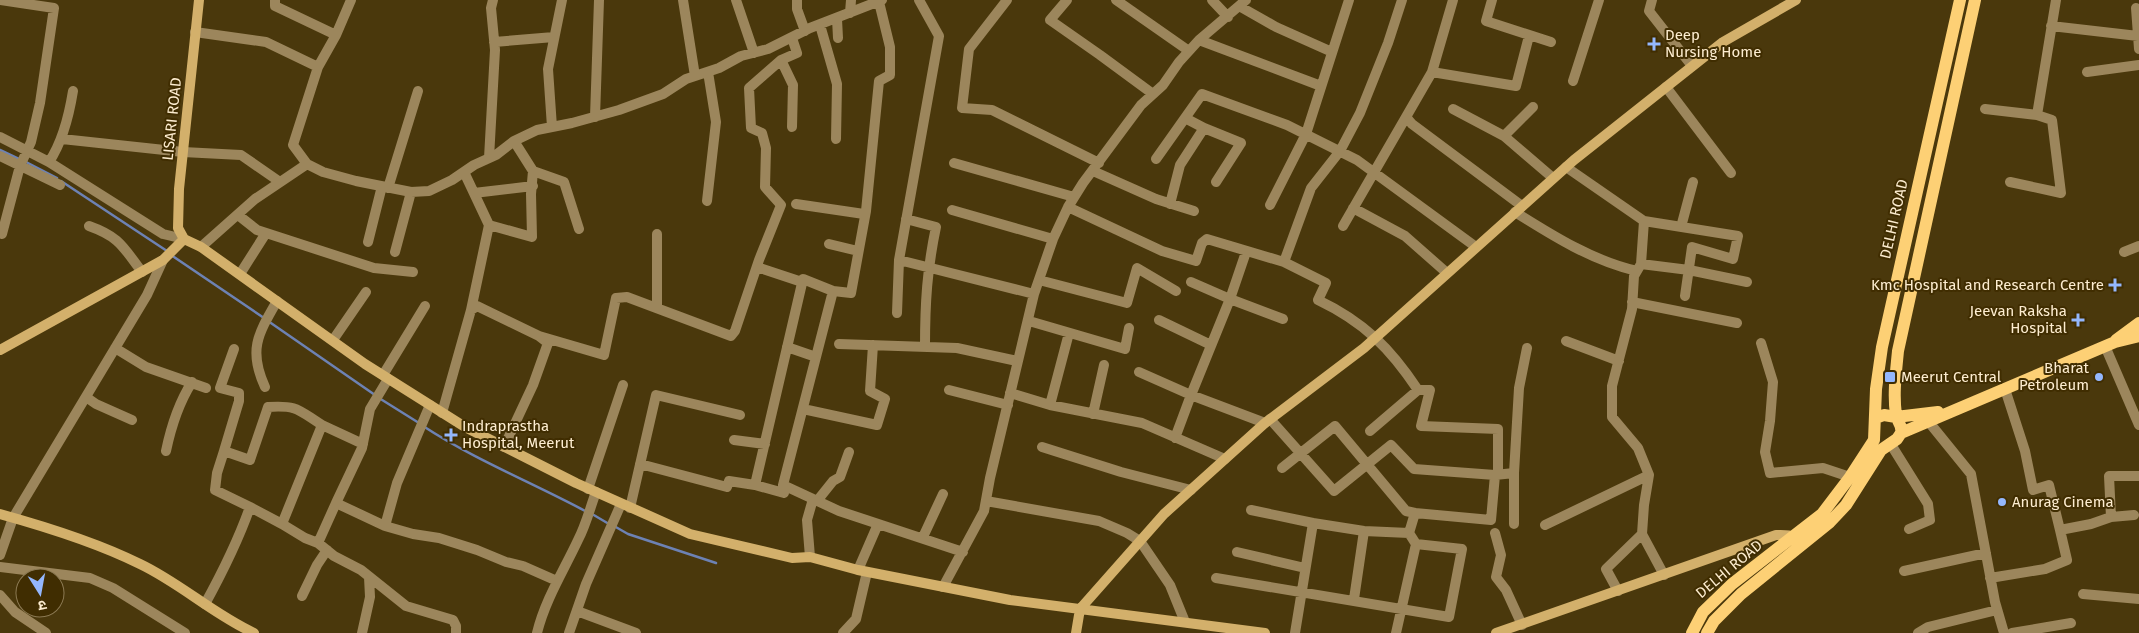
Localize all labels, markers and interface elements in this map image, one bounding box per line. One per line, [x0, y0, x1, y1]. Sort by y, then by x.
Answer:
place label: Deep Nursing Home [1665, 26, 1761, 61]
marker: Deep Nursing Home [1647, 37, 1661, 51]
street label: LISARI ROAD [159, 77, 185, 161]
street label: DELHI ROAD [1876, 177, 1912, 261]
place label: Kmc Hospital and Research Centre [1871, 276, 2104, 294]
marker: Kmc Hospital and Research Centre [2108, 278, 2122, 292]
place label: Jeevan Raksha Hospital [1969, 302, 2068, 337]
marker: Jeevan Raksha Hospital [2071, 313, 2085, 327]
place label: Bharat Petroleum [2019, 359, 2090, 394]
place label: Meerut Central [1901, 368, 2002, 386]
marker: Meerut Central [1883, 370, 1897, 384]
marker: Bharat Petroleum [2093, 371, 2105, 383]
place label: Indraprastha Hospital, Meerut [462, 417, 575, 452]
marker: Indraprastha Hospital, Meerut [444, 428, 458, 442]
place label: Anurag Cinema [2012, 493, 2114, 511]
marker: Anurag Cinema [1996, 496, 2008, 508]
street label: DELHI ROAD [1692, 536, 1766, 602]
north arrow [15, 568, 65, 618]
text: उ [36, 596, 48, 615]

